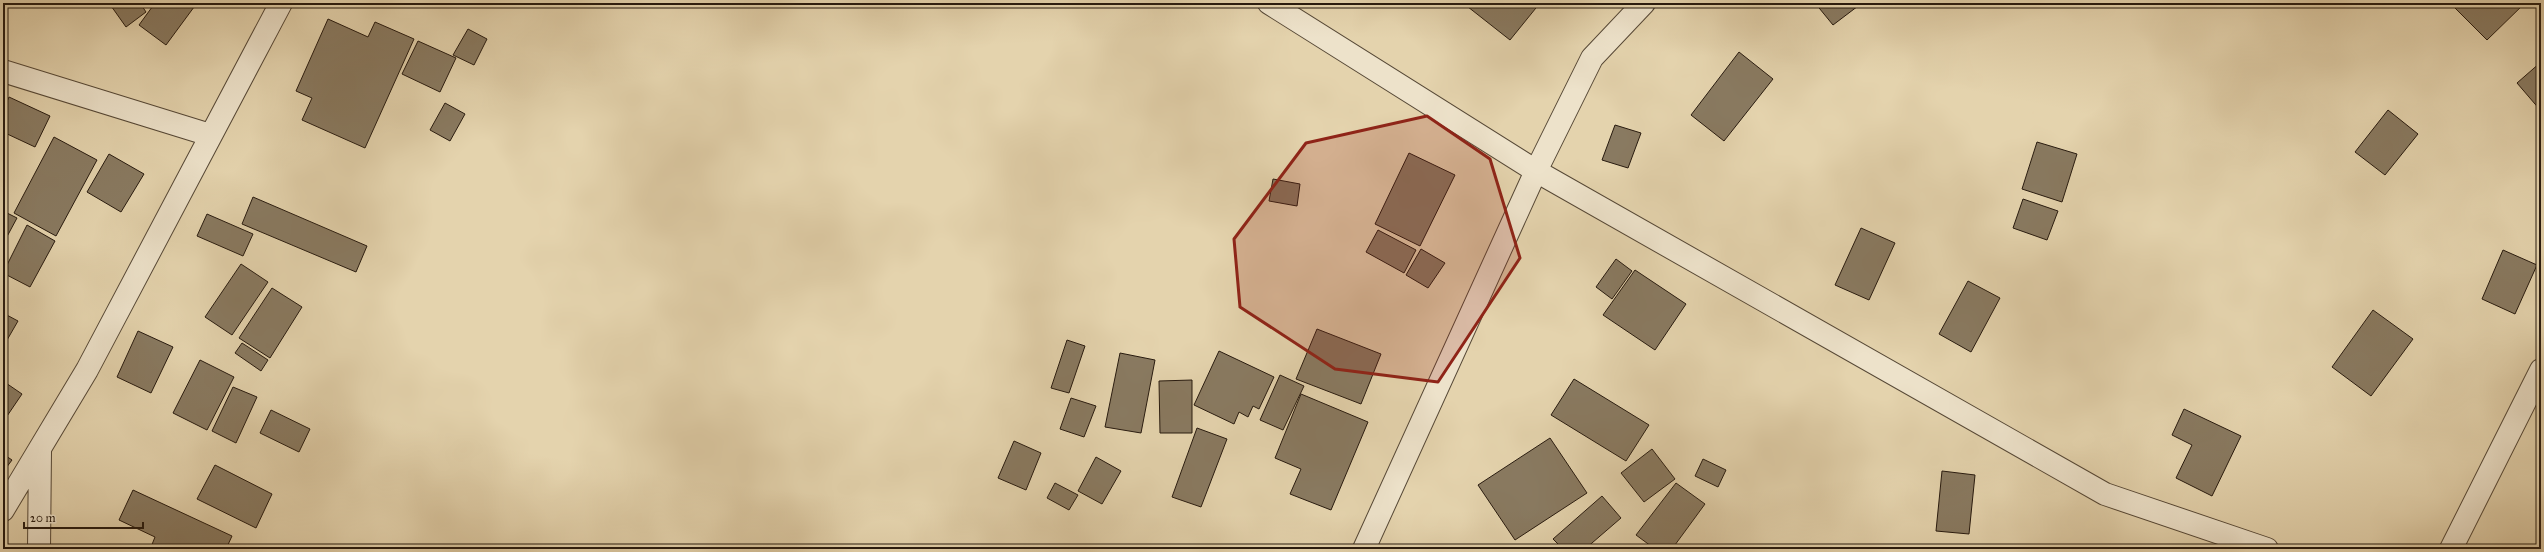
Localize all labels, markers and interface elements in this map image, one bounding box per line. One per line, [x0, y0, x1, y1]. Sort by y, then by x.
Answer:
scale bar [24, 504, 143, 530]
text: 20 m [30, 511, 56, 525]

